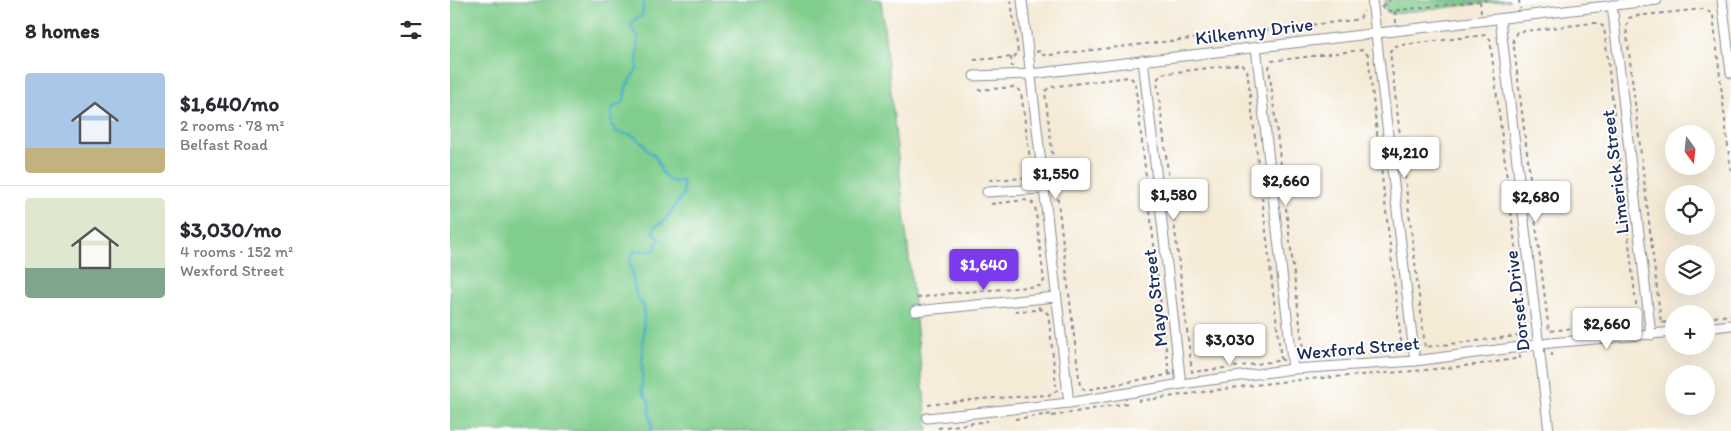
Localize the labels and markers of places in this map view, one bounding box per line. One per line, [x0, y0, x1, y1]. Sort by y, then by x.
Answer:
pin: $4,210 [1364, 136, 1446, 179]
pin: $1,550 [1015, 158, 1097, 200]
pin: $2,660 [1245, 164, 1327, 207]
pin: $1,580 [1133, 178, 1215, 221]
pin: $2,680 [1495, 180, 1577, 223]
pin: $1,640 [943, 248, 1025, 291]
pin: $2,660 [1566, 308, 1648, 350]
pin: $3,030 [1189, 324, 1271, 366]

